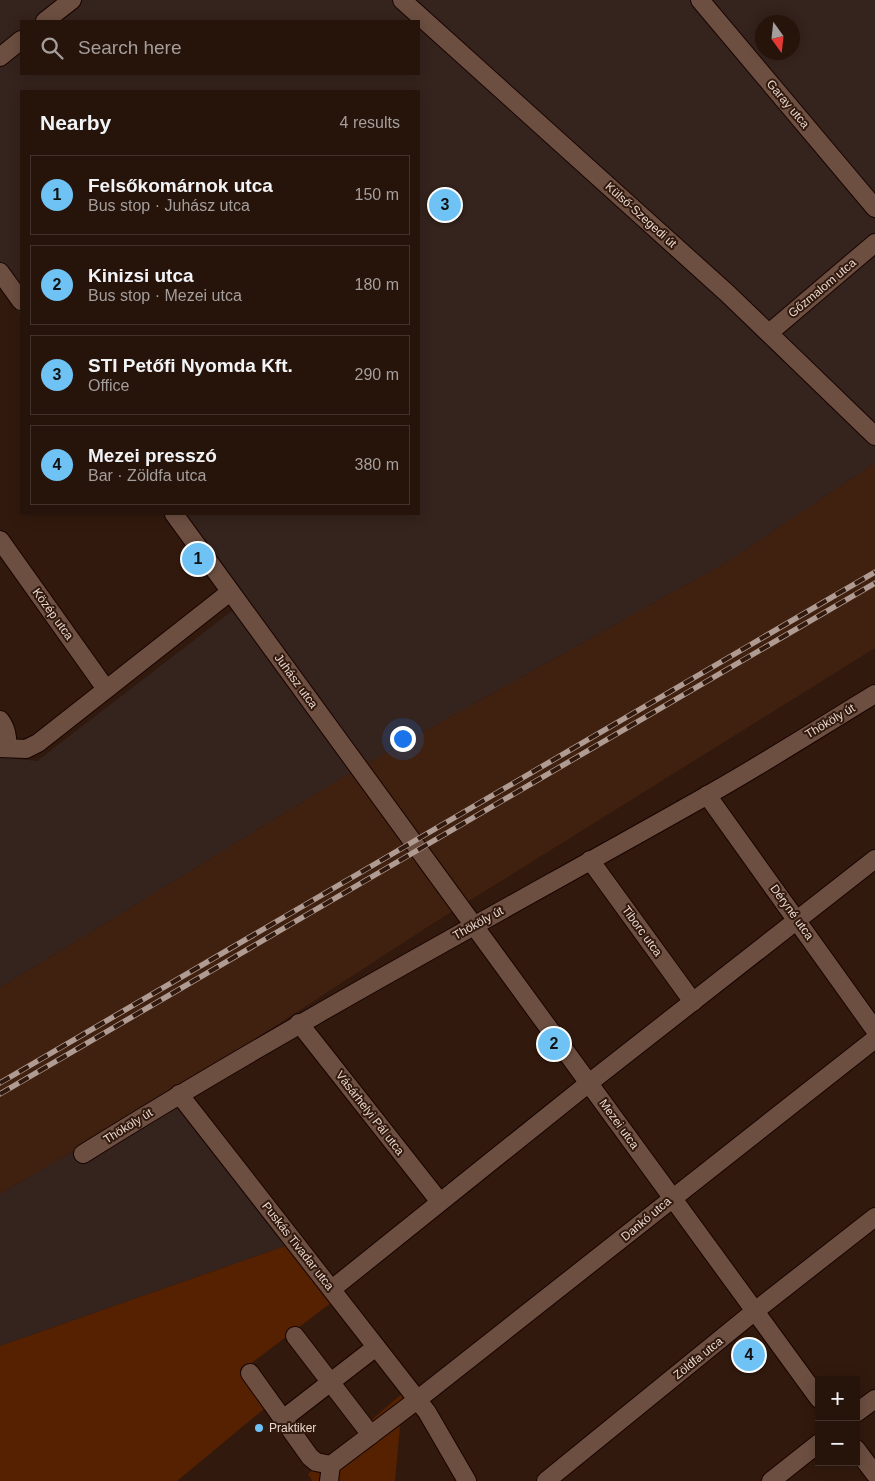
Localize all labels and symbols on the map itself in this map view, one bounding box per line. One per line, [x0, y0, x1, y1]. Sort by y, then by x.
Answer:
north arrow [755, 15, 800, 60]
street label: Garay utca [764, 77, 812, 131]
street label: Külső-Szegedi út [603, 179, 680, 251]
pin: 3 [429, 186, 461, 224]
street label: Gőzmalom utca [785, 255, 859, 320]
pin: 1 [182, 540, 214, 578]
street label: Közép utca [30, 586, 76, 643]
street label: Juhász utca [272, 651, 321, 711]
street label: Thököly út [803, 700, 858, 741]
your location [390, 726, 416, 752]
street label: Déryné utca [767, 882, 817, 943]
street label: Thököly út [450, 903, 506, 943]
street label: Tiborc utca [619, 903, 665, 959]
pin: 2 [538, 1025, 570, 1063]
street label: Vásárhelyi Pál utca [333, 1068, 407, 1158]
street label: Mezei utca [596, 1096, 642, 1152]
street label: Thököly út [101, 1105, 156, 1147]
street label: Dankó utca [618, 1194, 674, 1244]
street label: Puskás Tivadar utca [259, 1199, 337, 1293]
street label: Zöldfa utca [671, 1334, 726, 1382]
pin: 4 [733, 1336, 765, 1374]
place label: Praktiker [269, 1421, 316, 1435]
marker: Praktiker [253, 1422, 265, 1434]

